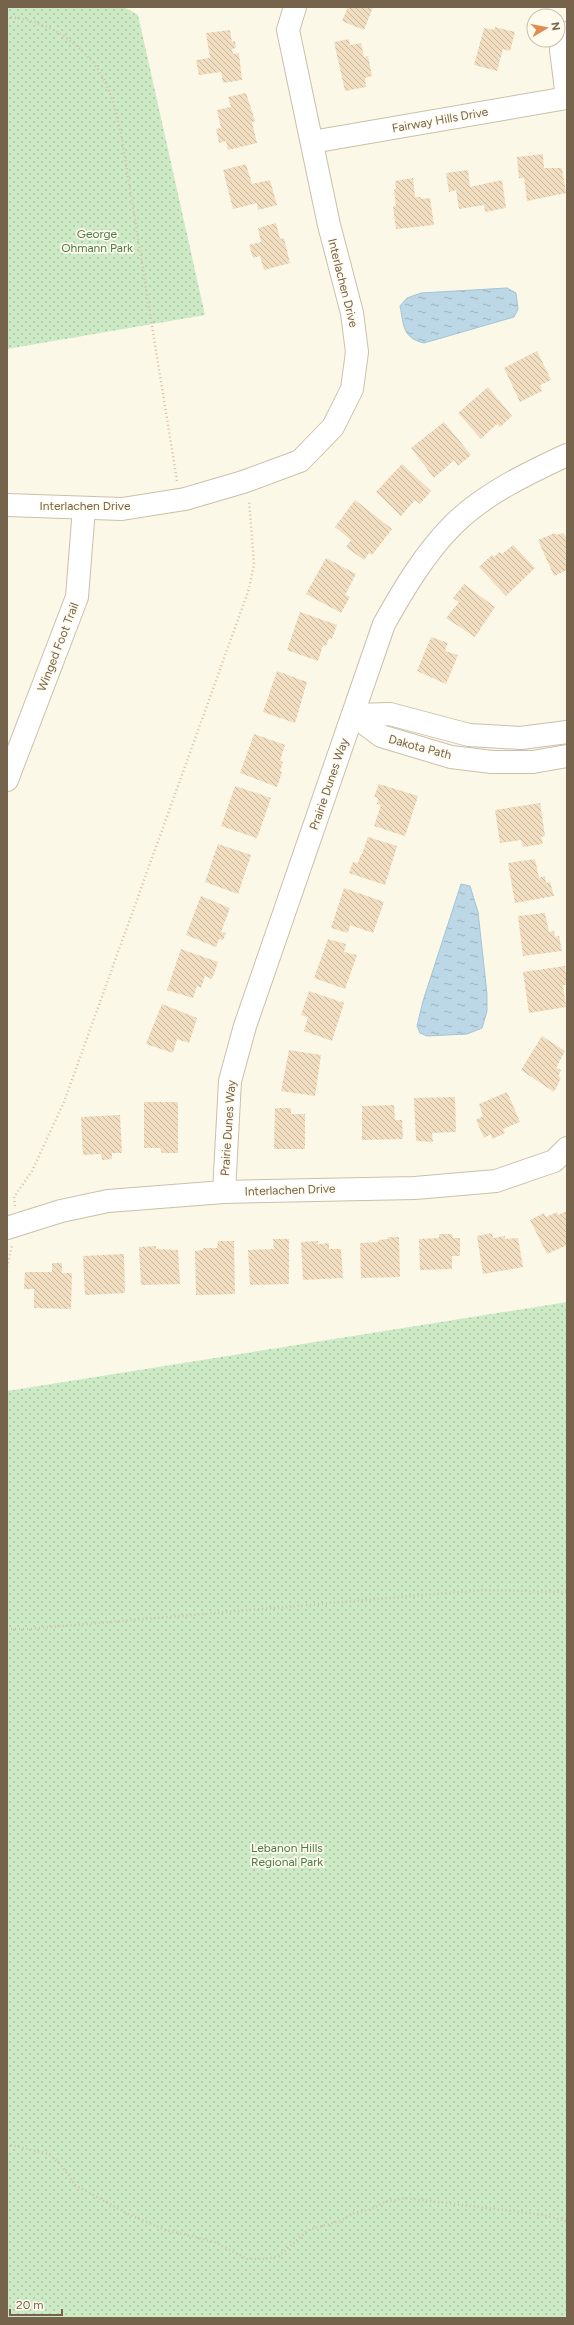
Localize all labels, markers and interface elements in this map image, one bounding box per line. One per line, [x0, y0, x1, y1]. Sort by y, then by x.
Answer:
north arrow [526, 8, 566, 48]
text: N [548, 21, 562, 32]
street label: Fairway Hills Drive [391, 105, 490, 135]
park label: George Ohmann Park [61, 227, 133, 255]
street label: Interlachen Drive [325, 237, 361, 329]
street label: Interlachen Drive [40, 499, 131, 513]
street label: Winged Foot Trail [35, 601, 81, 693]
street label: Dakota Path [387, 732, 453, 762]
street label: Prairie Dunes Way [307, 736, 352, 832]
street label: Prairie Dunes Way [218, 1079, 238, 1177]
street label: Interlachen Drive [244, 1181, 336, 1199]
park label: Lebanon Hills Regional Park [251, 1841, 323, 1869]
scale bar [10, 2291, 62, 2317]
text: 20 m [16, 2298, 44, 2312]

